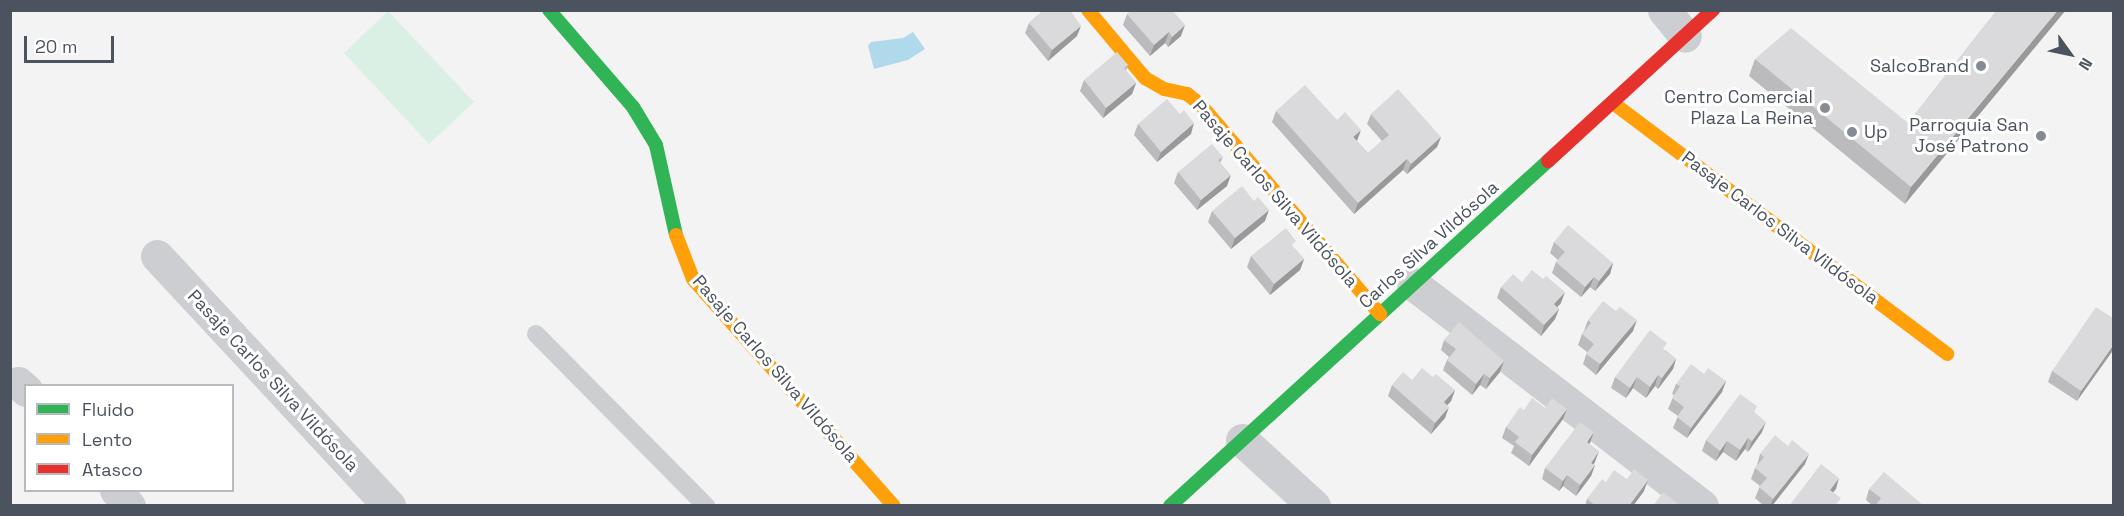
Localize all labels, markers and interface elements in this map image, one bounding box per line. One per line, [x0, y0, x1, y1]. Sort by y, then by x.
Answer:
scale bar [27, 24, 117, 62]
north arrow [2040, 24, 2100, 84]
text: 20 m [35, 35, 78, 58]
text: N [2074, 54, 2097, 74]
place label: SalcoBrand [1870, 55, 1969, 77]
marker: SalcoBrand [1974, 59, 1988, 73]
place label: Centro Comercial Plaza La Reina [1664, 87, 1813, 130]
street label: Pasaje Carlos Silva Vildósola [1188, 96, 1362, 292]
marker: Centro Comercial Plaza La Reina [1818, 101, 1832, 115]
place label: Parroquia San José Patrono [1909, 115, 2029, 158]
place label: Up [1864, 121, 1888, 143]
marker: Up [1845, 125, 1859, 139]
marker: Parroquia San José Patrono [2034, 129, 2048, 143]
street label: Pasaje Carlos Silva Vildósola [1677, 147, 1883, 309]
street label: Carlos Silva Vildósola [1355, 177, 1503, 313]
street label: Pasaje Carlos Silva Vildósola [688, 271, 862, 467]
street label: Pasaje Carlos Silva Vildósola [183, 285, 363, 477]
legend [24, 384, 234, 492]
text: Fluido [82, 398, 134, 421]
text: Lento [82, 428, 132, 451]
text: Atasco [82, 458, 143, 481]

